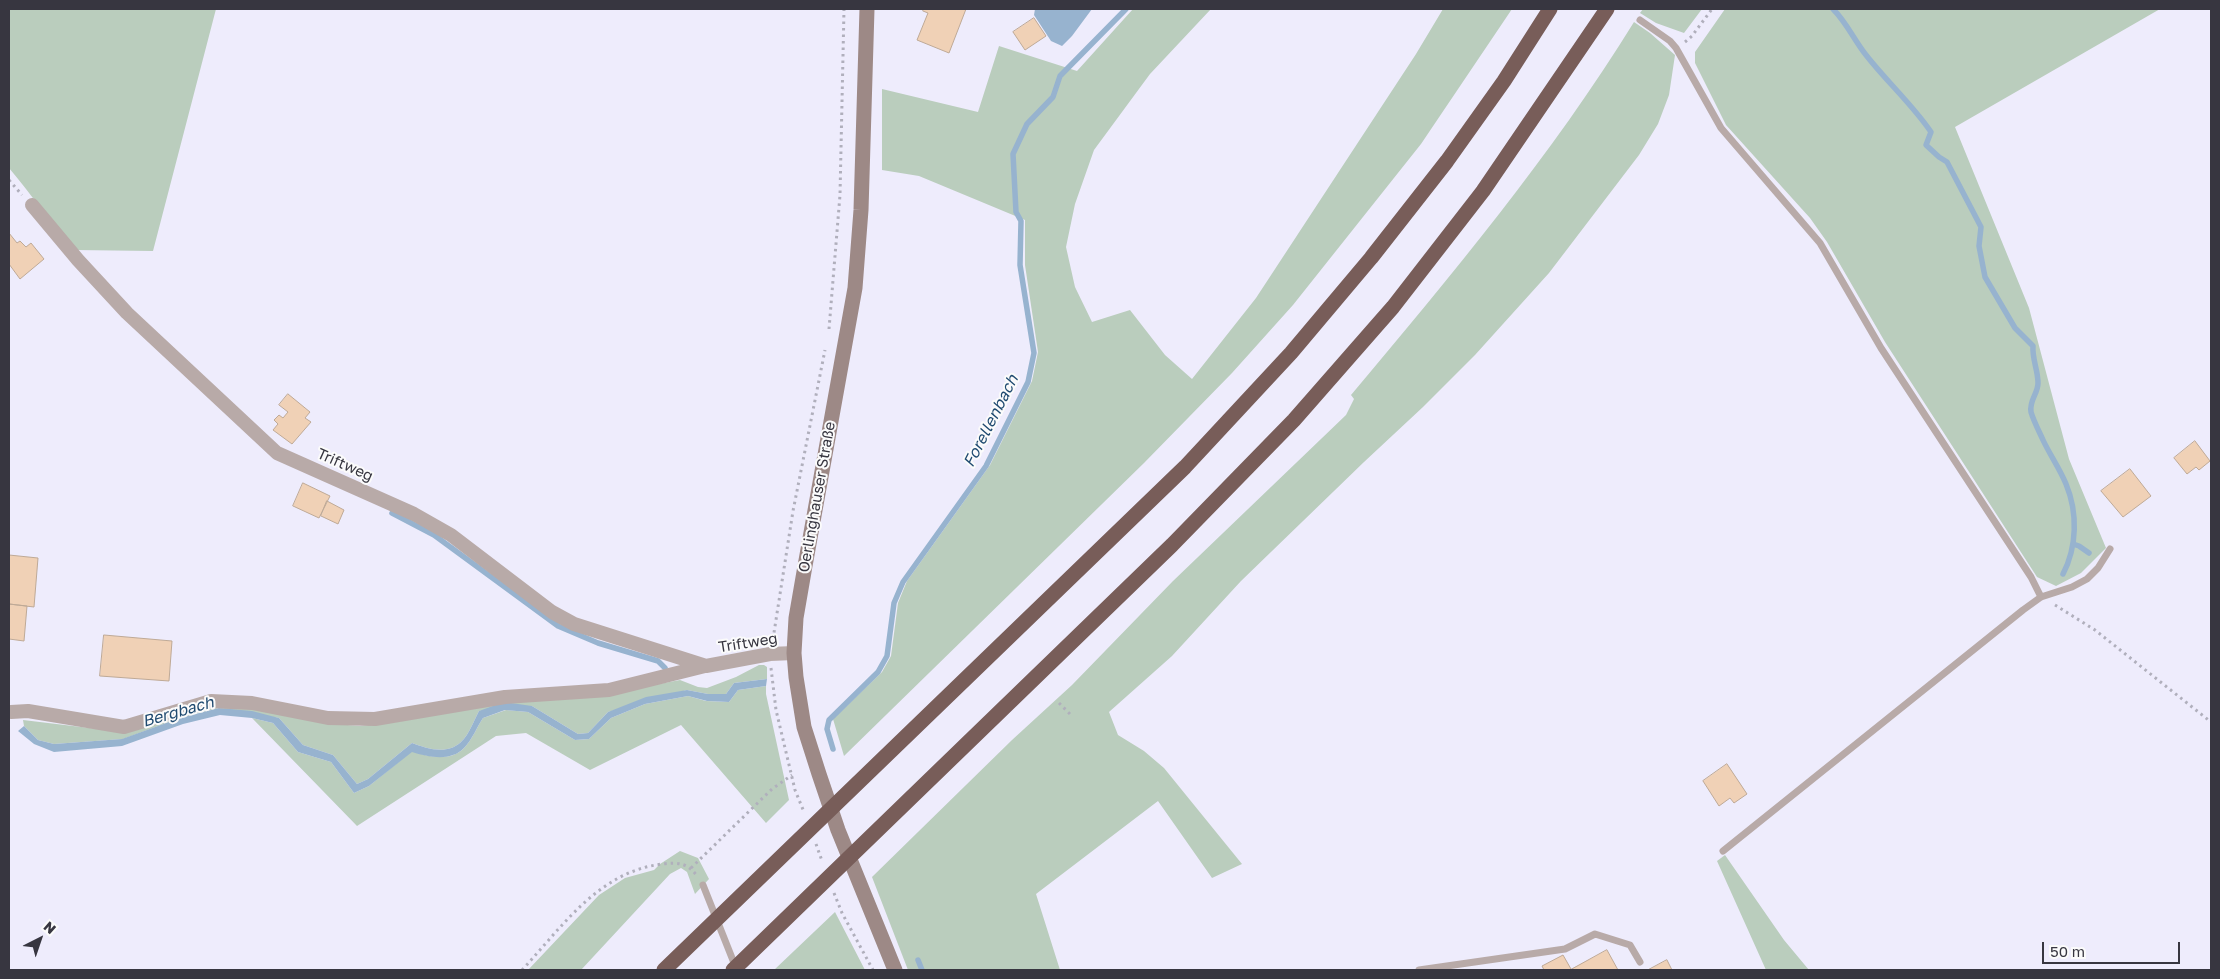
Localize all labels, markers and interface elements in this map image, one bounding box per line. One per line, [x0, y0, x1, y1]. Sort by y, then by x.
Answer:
water label: Forellenbach [960, 372, 1022, 470]
street label: Oerlinghauser Straße [795, 420, 839, 574]
street label: Triftweg [314, 445, 376, 485]
street label: Triftweg [717, 629, 779, 657]
water label: Bergbach [140, 693, 216, 731]
north arrow [15, 914, 65, 964]
text: N [41, 917, 60, 937]
scale bar [2045, 932, 2182, 964]
text: 50 m [2050, 942, 2085, 960]

